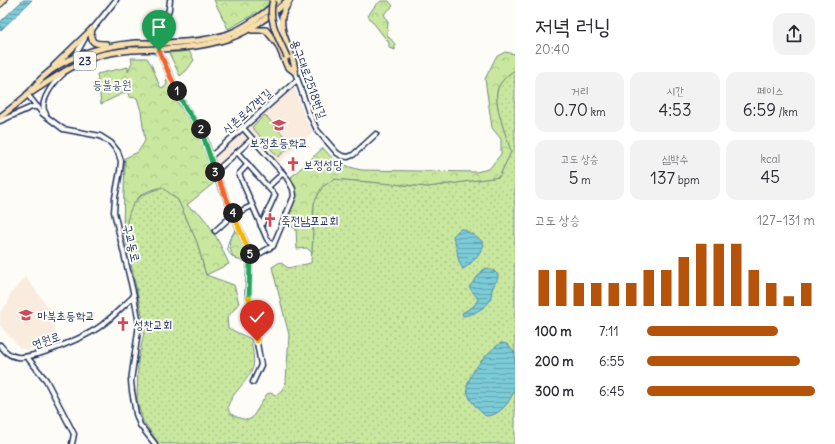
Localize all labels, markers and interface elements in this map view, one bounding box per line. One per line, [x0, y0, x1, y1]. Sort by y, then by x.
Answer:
pin [142, 10, 176, 51]
text: 저녁 러닝 [535, 12, 611, 40]
button: share [773, 13, 815, 55]
icon: arrive [148, 16, 170, 38]
street label: 용구대로2518번길 [288, 37, 330, 121]
text: 20:40 [535, 41, 570, 58]
road number: 23 [74, 52, 96, 70]
park label: 등불공원 [93, 77, 131, 92]
pin: 1 [167, 81, 187, 101]
text: 1 [175, 84, 179, 98]
text: 거리 [571, 84, 589, 98]
text: 시간 [666, 84, 684, 98]
text: 페이스 [757, 84, 784, 98]
street label: 신촌로47번길 [219, 85, 275, 137]
text: 0.70 [554, 99, 588, 121]
text: 4:53 [658, 99, 692, 121]
text: 6:59 [743, 99, 776, 121]
text: km [588, 105, 606, 119]
text: /km [776, 105, 798, 119]
school or university icon: 보정초등학교 [271, 117, 287, 133]
pin: 2 [191, 119, 211, 139]
text: 2 [198, 122, 204, 136]
place label: 보정초등학교 [250, 135, 308, 150]
text: 고도 상승 [561, 152, 599, 166]
text: 심박수 [662, 152, 688, 166]
text: kcal [760, 152, 780, 166]
church icon: 보정성당 [285, 156, 301, 172]
place label: 보정성당 [304, 157, 343, 172]
pin: 3 [205, 162, 225, 182]
text: 3 [212, 165, 218, 179]
text: 45 [761, 166, 780, 188]
text: 5 [569, 167, 578, 189]
text: 137 [650, 167, 675, 189]
text: m [578, 173, 591, 187]
text: bpm [675, 173, 700, 187]
pin: 4 [223, 203, 243, 223]
text: 4 [230, 206, 236, 220]
church icon: 죽전남포교회 [262, 212, 278, 228]
text: 고도 상승 [535, 212, 580, 229]
text: 127–131 m [757, 212, 815, 229]
place label: 죽전남포교회 [281, 213, 339, 228]
street label: 구교동로 [120, 222, 144, 264]
pin: 5 [240, 244, 260, 264]
text: 5 [247, 247, 253, 261]
pin [240, 300, 274, 341]
icon: check [246, 306, 268, 328]
school or university icon: 마북초등학교 [18, 307, 34, 323]
place label: 마북초등학교 [37, 308, 95, 323]
church icon: 성찬교회 [115, 316, 131, 332]
place label: 성찬교회 [134, 317, 173, 332]
text: 100 m [535, 323, 572, 340]
text: 7:11 [599, 323, 619, 340]
street label: 연원로 [30, 328, 62, 352]
text: 200 m [535, 353, 574, 370]
text: 6:55 [599, 353, 624, 370]
text: 300 m [535, 383, 574, 400]
text: 6:45 [599, 383, 624, 400]

